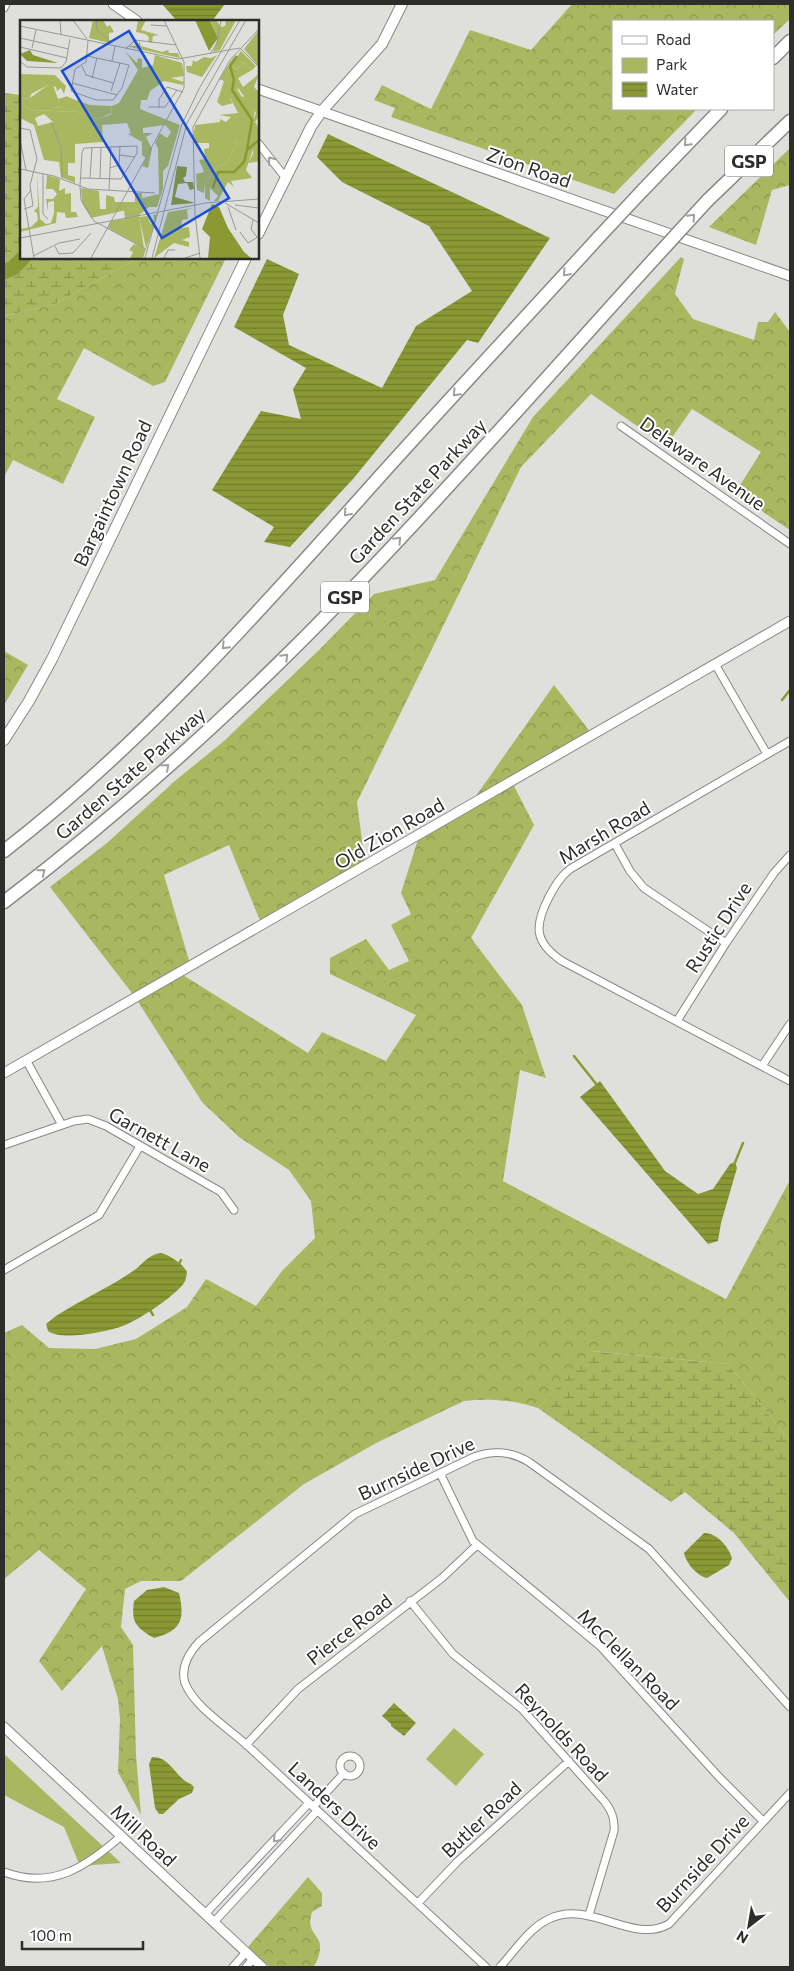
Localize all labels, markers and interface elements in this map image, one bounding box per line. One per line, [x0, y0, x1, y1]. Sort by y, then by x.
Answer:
inset map [20, 20, 259, 259]
legend [612, 20, 774, 110]
text: Road [656, 30, 691, 48]
text: Park [656, 55, 687, 73]
text: Water [656, 80, 698, 98]
one-way arrow [684, 138, 693, 147]
street label: Zion Road [484, 142, 574, 192]
road number: GSP [725, 146, 773, 177]
one-way arrow [268, 157, 277, 166]
one-way arrow [686, 214, 695, 223]
one-way arrow [563, 268, 572, 277]
one-way arrow [453, 387, 462, 396]
street label: Delaware Avenue [636, 411, 770, 515]
street label: Garden State Parkway [343, 413, 491, 569]
street label: Bargaintown Road [68, 416, 156, 570]
one-way arrow [344, 508, 353, 517]
one-way arrow [392, 536, 401, 545]
road number: GSP [321, 582, 369, 612]
one-way arrow [222, 640, 231, 649]
one-way arrow [279, 653, 288, 662]
street label: Garden State Parkway [50, 702, 210, 844]
one-way arrow [161, 764, 170, 773]
street label: Old Zion Road [330, 792, 448, 874]
street label: Marsh Road [554, 796, 654, 868]
one-way arrow [36, 870, 45, 878]
street label: Rustic Drive [680, 877, 756, 977]
street label: Garnett Lane [105, 1102, 215, 1176]
street label: Burnside Drive [354, 1431, 478, 1505]
street label: Pierce Road [302, 1589, 396, 1669]
street label: McClellan Road [574, 1604, 684, 1714]
street label: Reynolds Road [510, 1678, 614, 1786]
street label: Landers Drive [284, 1756, 386, 1854]
street label: Butler Road [436, 1776, 526, 1862]
street label: Mill Road [107, 1799, 181, 1871]
street label: Burnside Drive [651, 1809, 753, 1917]
one-way arrow [273, 1833, 282, 1842]
north arrow [724, 1901, 774, 1951]
scale bar [22, 1918, 144, 1950]
text: 100 m [30, 1926, 72, 1944]
text: N [733, 1928, 751, 1948]

